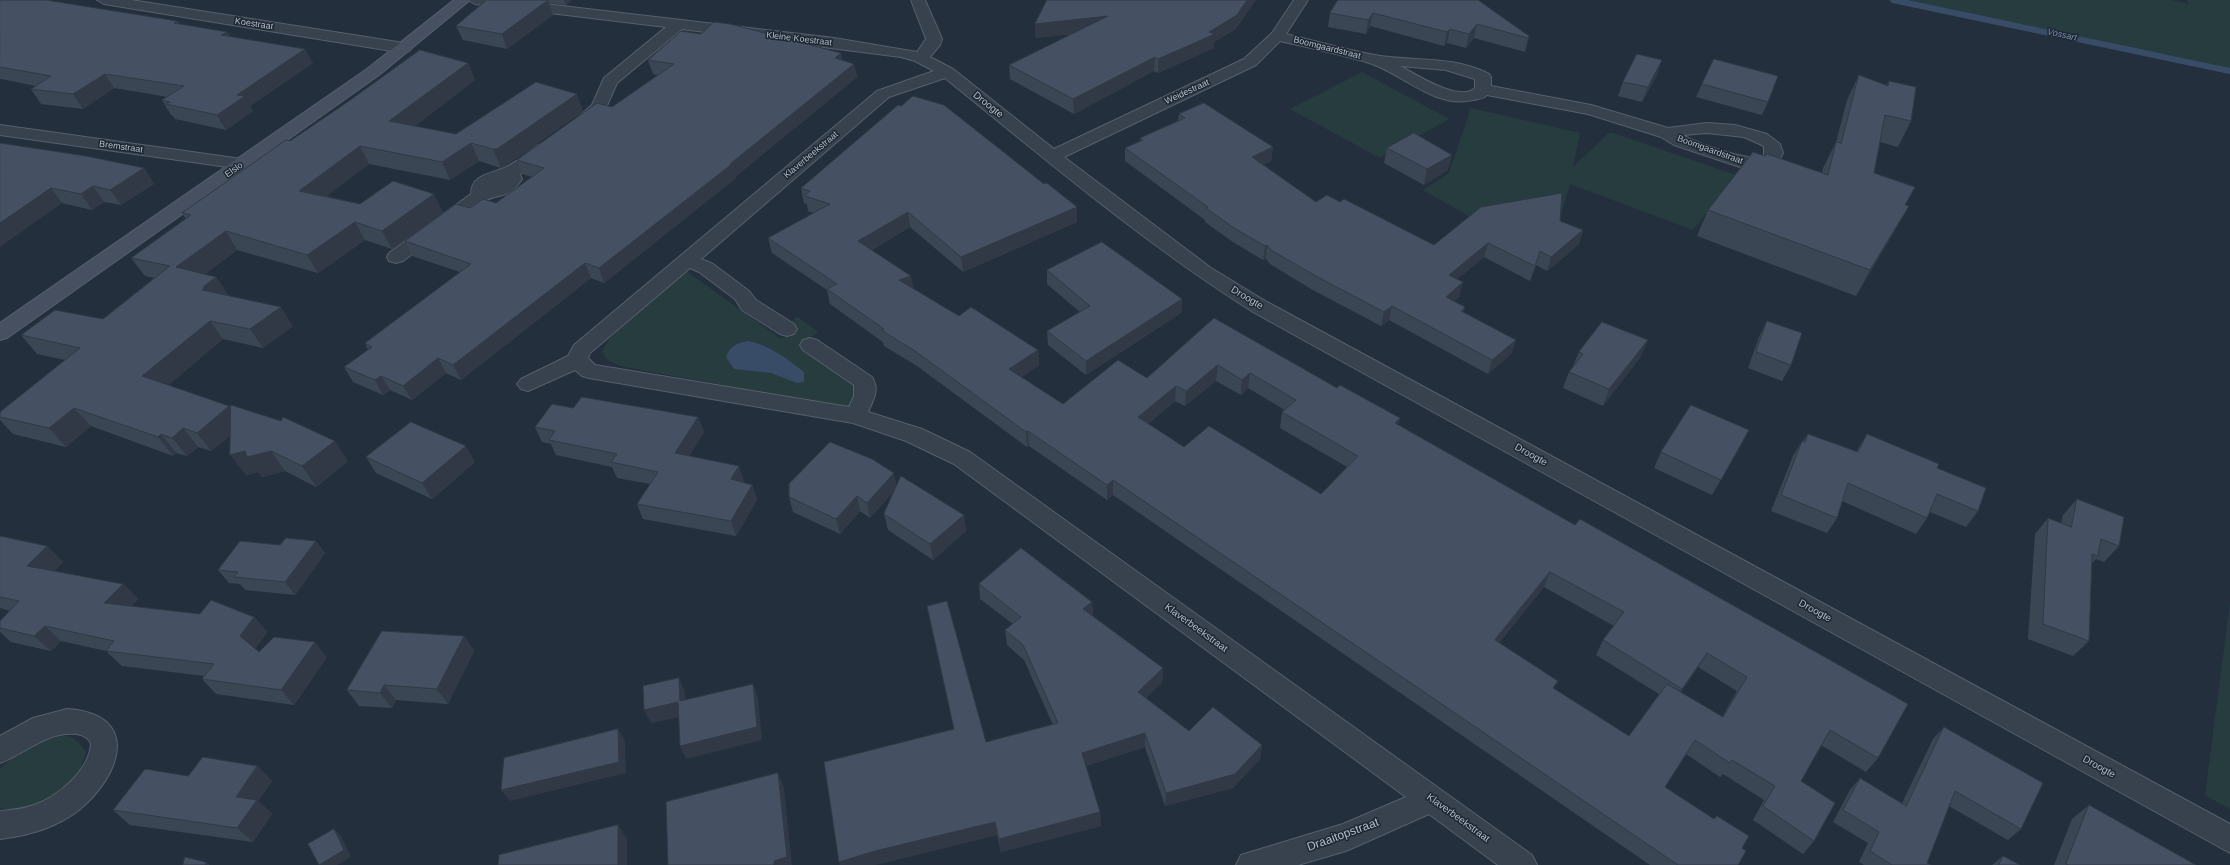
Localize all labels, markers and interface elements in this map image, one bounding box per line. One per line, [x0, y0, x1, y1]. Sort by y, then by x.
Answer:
street label: Koestraat [234, 16, 274, 32]
water label: Vossart [2046, 27, 2078, 43]
street label: Kleine Koestraat [766, 30, 832, 48]
street label: Boomgaardstraat [1292, 34, 1362, 62]
street label: Weidestraat [1163, 77, 1211, 107]
street label: Droogte [970, 89, 1006, 121]
street label: Klaverbeekstraat [782, 129, 840, 181]
street label: Boomgaardstraat [1676, 133, 1744, 167]
street label: Bremstraat [98, 139, 144, 155]
street label: Elslo [223, 160, 245, 180]
street label: Droogte [1229, 284, 1265, 312]
street label: Droogte [1513, 441, 1549, 469]
street label: Droogte [1797, 597, 1833, 625]
street label: Klaverbeekstraat [1162, 601, 1230, 655]
street label: Droogte [2081, 753, 2117, 781]
street label: Klaverbeekstraat [1424, 791, 1492, 845]
street label: Draaitopstraat [1305, 815, 1381, 855]

